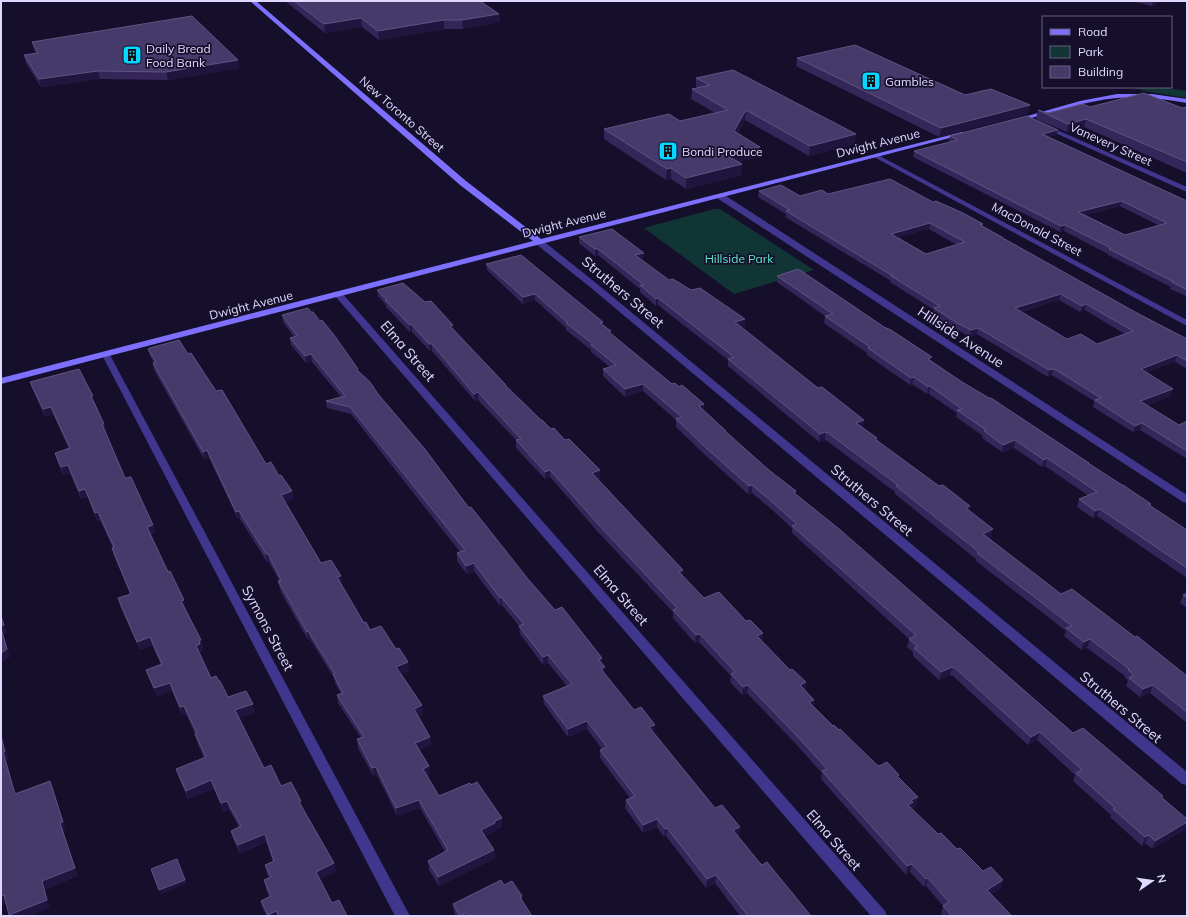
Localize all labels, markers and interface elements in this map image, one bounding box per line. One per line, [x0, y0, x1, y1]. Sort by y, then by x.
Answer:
legend [1042, 16, 1172, 88]
text: Road [1078, 24, 1107, 39]
place label: Daily Bread Food Bank [146, 41, 211, 70]
building icon: Daily Bread Food Bank [121, 44, 143, 66]
text: Park [1078, 44, 1104, 59]
text: Building [1078, 64, 1123, 79]
building icon: Gambles [860, 70, 882, 92]
street label: New Toronto Street [356, 73, 448, 155]
place label: Gambles [885, 74, 934, 89]
street label: Vanevery Street [1067, 119, 1155, 169]
street label: Dwight Avenue [835, 125, 921, 161]
building icon: Bondi Produce [657, 140, 679, 162]
place label: Bondi Produce [682, 144, 763, 159]
street label: MacDonald Street [989, 199, 1085, 259]
street label: Dwight Avenue [521, 205, 607, 241]
park label: Hillside Park [705, 251, 774, 266]
street label: Struthers Street [578, 252, 668, 332]
street label: Dwight Avenue [208, 287, 294, 323]
street label: Hillside Avenue [914, 302, 1008, 372]
street label: Elma Street [377, 317, 439, 385]
street label: Struthers Street [827, 460, 917, 540]
street label: Elma Street [590, 561, 652, 629]
street label: Symons Street [238, 582, 298, 674]
street label: Struthers Street [1076, 667, 1166, 747]
street label: Elma Street [803, 806, 865, 874]
north arrow [1132, 861, 1172, 901]
text: N [1154, 873, 1169, 884]

